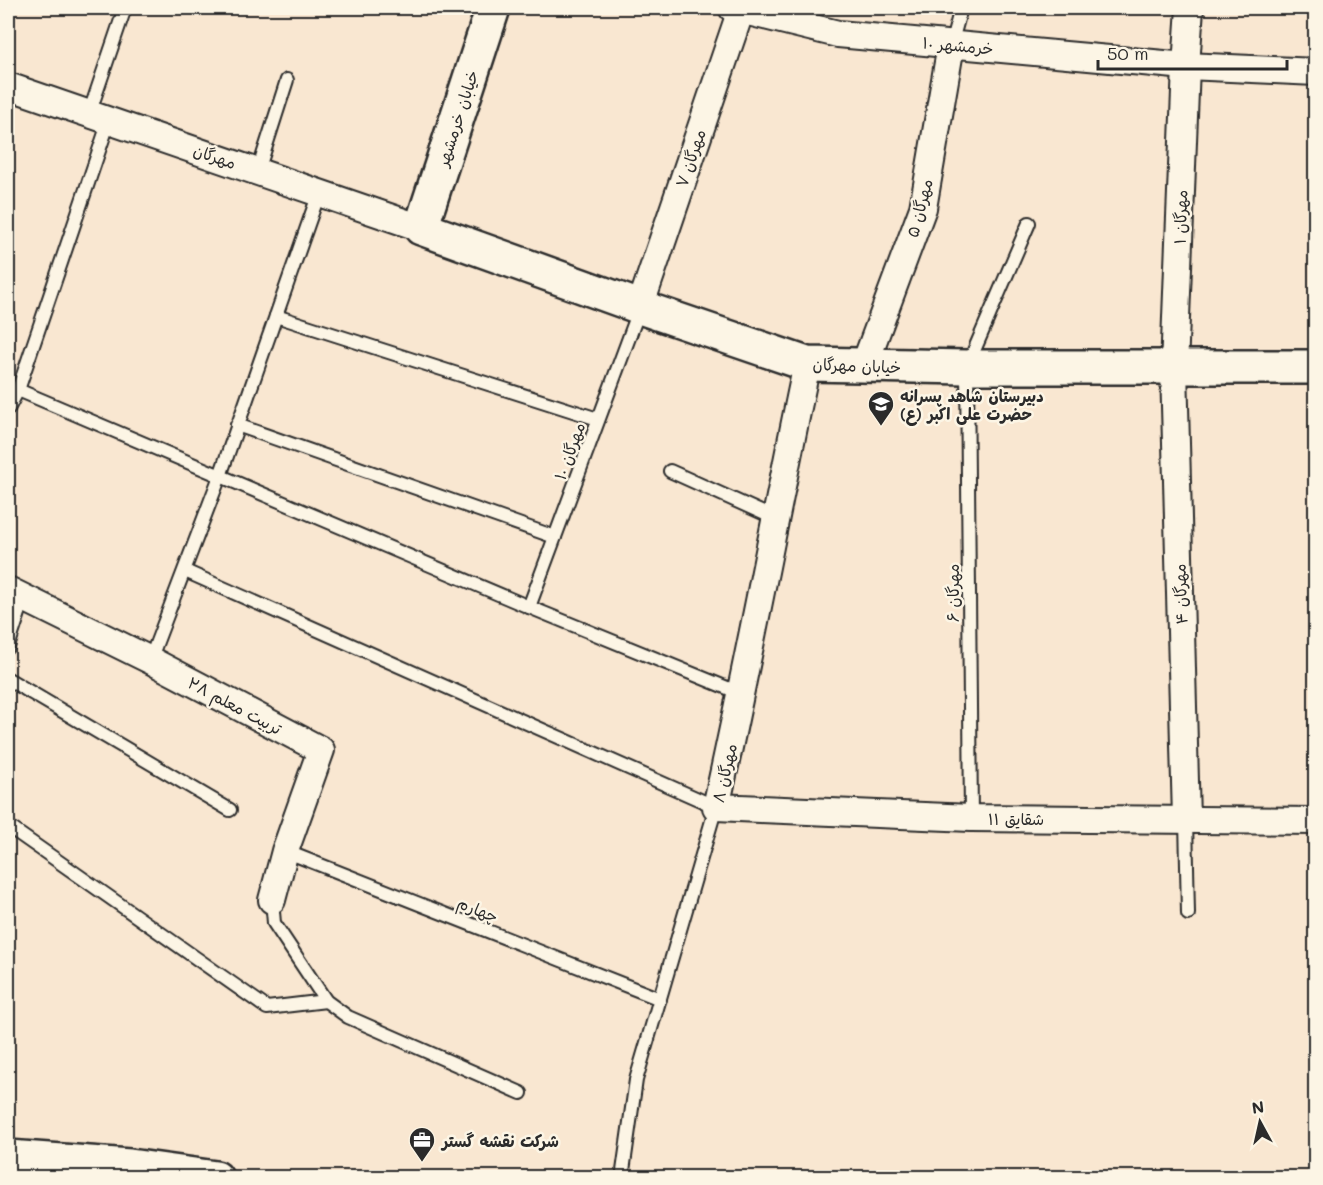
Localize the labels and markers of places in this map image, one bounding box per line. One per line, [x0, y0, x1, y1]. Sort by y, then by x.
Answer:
place label: دبیرستان شاهد پسرانه حضرت علی اکبر (ع) [900, 385, 1044, 426]
school or university icon: دبیرستان شاهد پسرانه حضرت علی اکبر (ع) [866, 389, 896, 427]
office icon: شرکت نقشه گستر [407, 1125, 437, 1163]
place label: شرکت نقشه گستر [440, 1130, 559, 1151]

